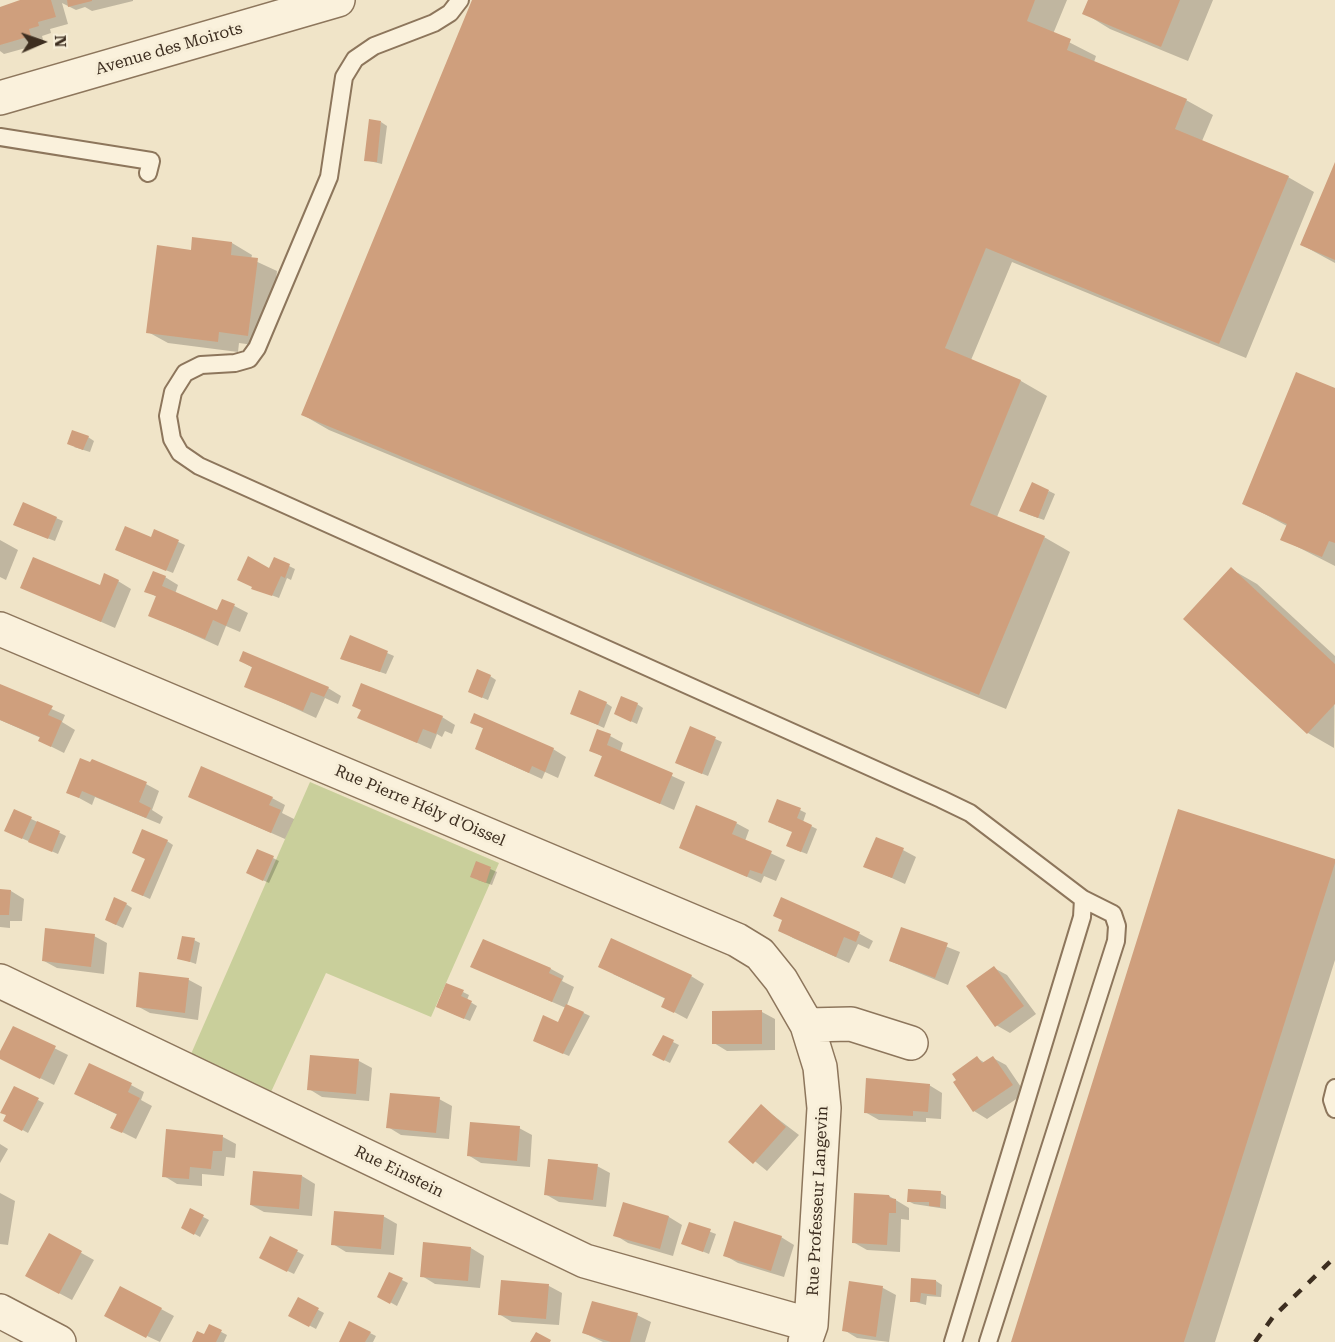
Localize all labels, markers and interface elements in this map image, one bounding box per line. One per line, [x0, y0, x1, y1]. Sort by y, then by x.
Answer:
north arrow [12, 12, 72, 72]
street label: Avenue des Moirots [93, 19, 245, 79]
text: N [51, 35, 70, 48]
street label: Rue Pierre Hély d'Oissel [332, 761, 508, 851]
street label: Rue Professeur Langevin [803, 1105, 833, 1297]
street label: Rue Einstein [351, 1142, 447, 1202]

